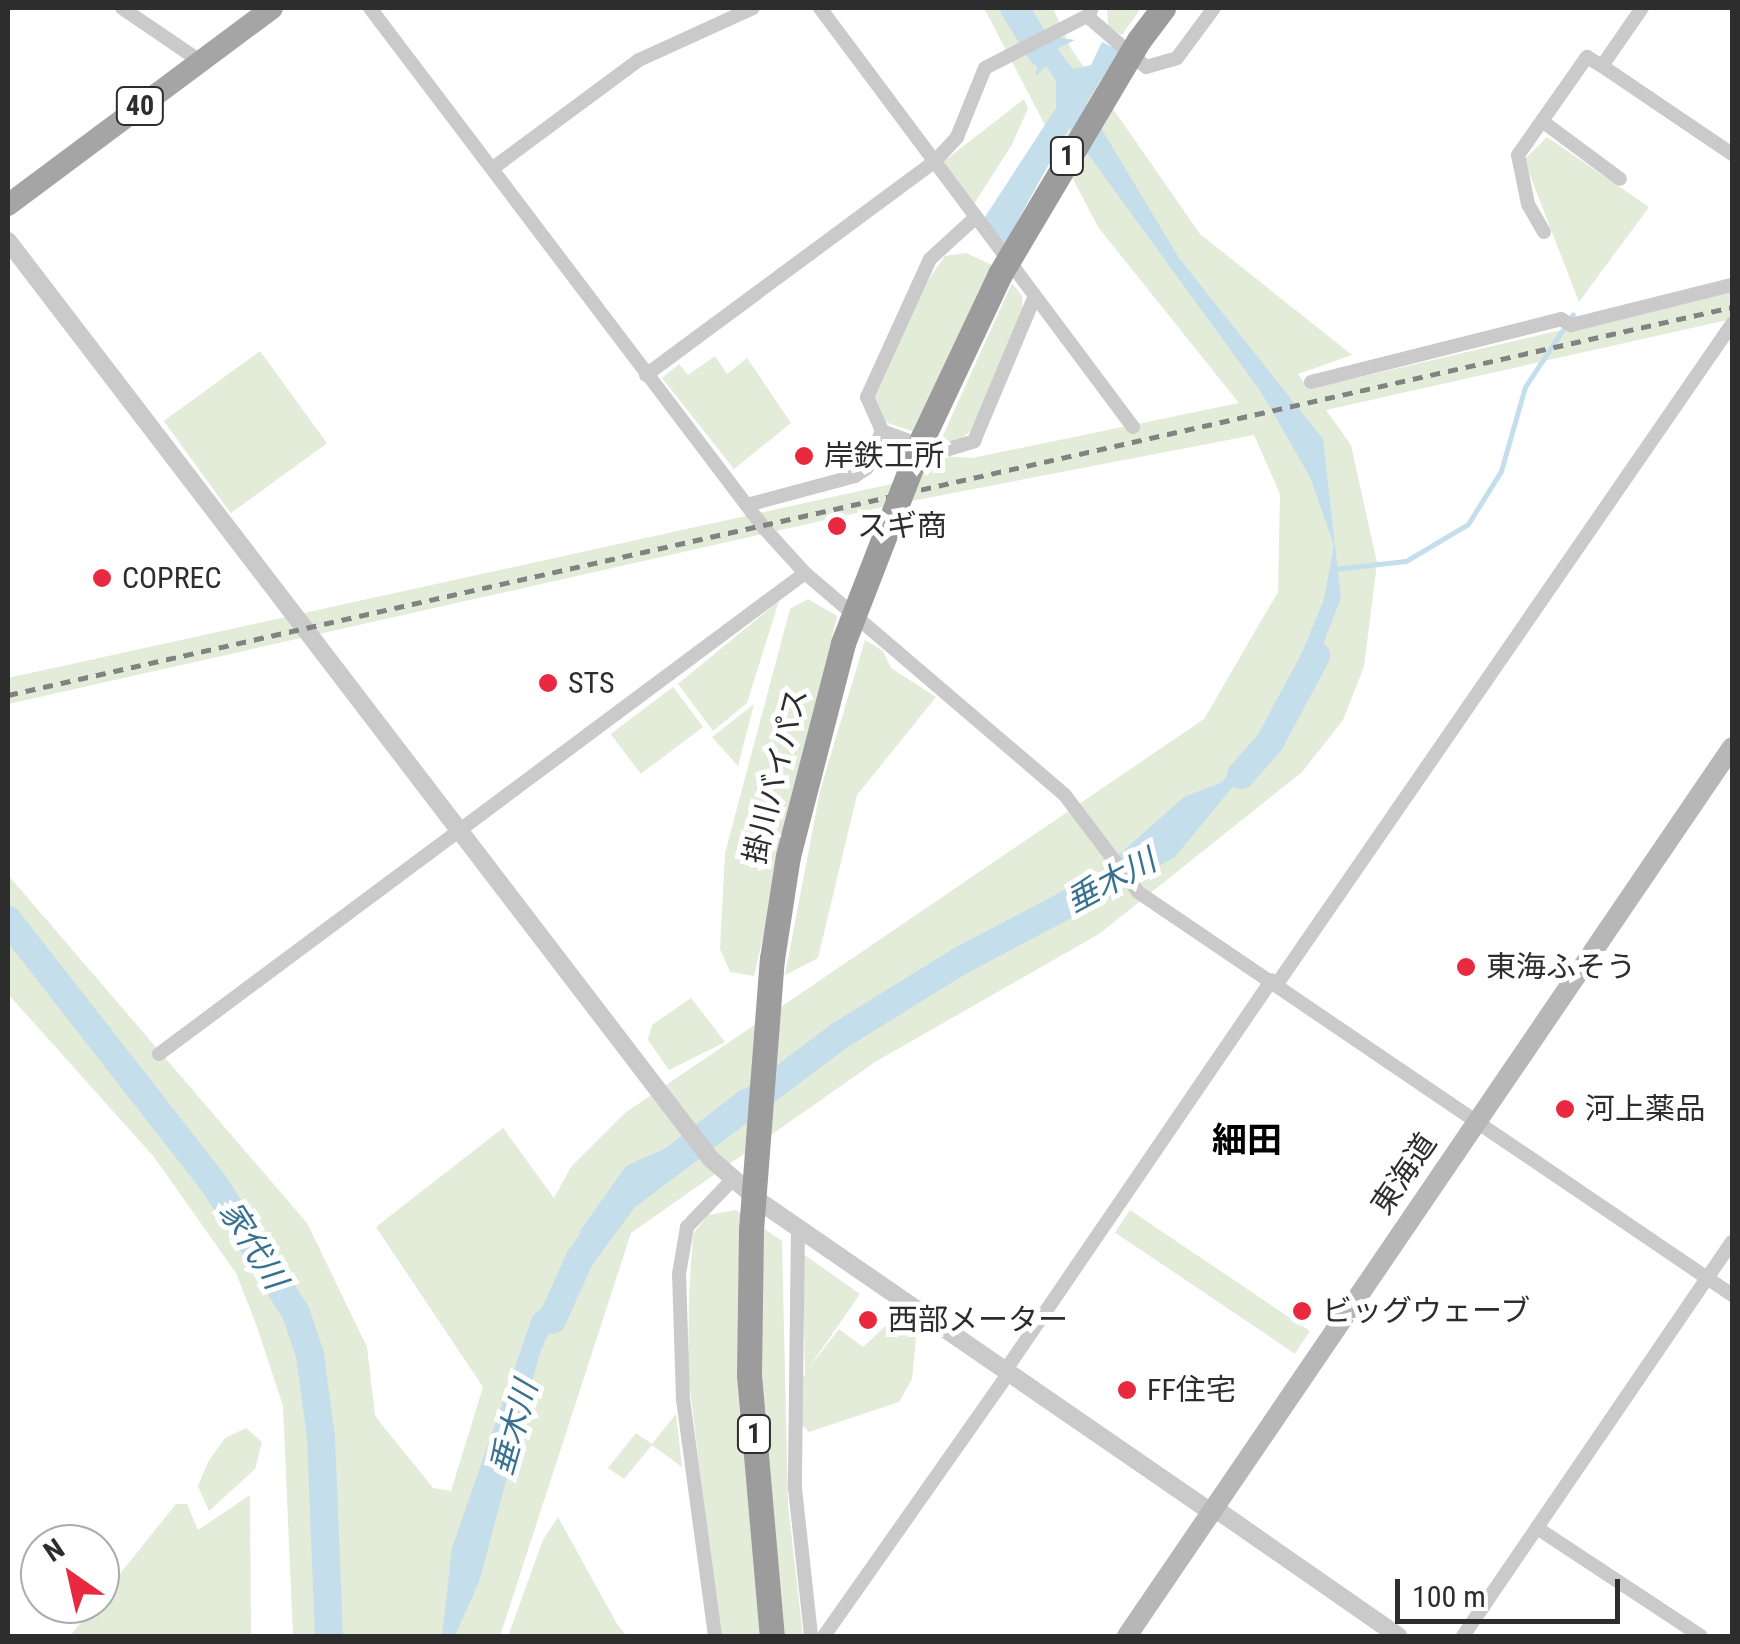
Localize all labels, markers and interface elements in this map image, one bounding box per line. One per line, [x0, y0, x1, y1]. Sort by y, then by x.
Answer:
road number: 40 [115, 83, 165, 129]
road number: 1 [1050, 133, 1084, 179]
place label: 岸鉄工所 [824, 438, 944, 474]
marker: 岸鉄工所 [793, 445, 815, 467]
place label: スギ商 [857, 508, 947, 544]
marker: スギ商 [826, 515, 848, 537]
place label: COPREC [122, 560, 222, 596]
marker: COPREC [91, 567, 113, 589]
place label: STS [568, 665, 614, 701]
marker: STS [537, 672, 559, 694]
street label: 掛川バイパス [737, 684, 815, 868]
water label: 垂木川 [1060, 842, 1162, 920]
place label: 東海ふそう [1486, 949, 1636, 985]
marker: 東海ふそう [1455, 956, 1477, 978]
place label: 河上薬品 [1585, 1091, 1705, 1127]
marker: 河上薬品 [1554, 1098, 1576, 1120]
district label: 細田 [1212, 1120, 1282, 1162]
street label: 東海道 [1364, 1127, 1444, 1221]
water label: 家代川 [211, 1194, 295, 1296]
place label: ビッグウェーブ [1322, 1293, 1532, 1329]
marker: ビッグウェーブ [1291, 1300, 1313, 1322]
place label: 西部メーター [888, 1302, 1068, 1338]
marker: 西部メーター [857, 1309, 879, 1331]
place label: FF住宅 [1147, 1372, 1236, 1408]
water label: 垂木川 [482, 1377, 546, 1479]
marker: FF住宅 [1116, 1379, 1138, 1401]
road number: 1 [736, 1411, 772, 1457]
north arrow [20, 1524, 120, 1624]
text: N [38, 1532, 70, 1569]
scale bar [1400, 1559, 1625, 1621]
text: 100 m [1412, 1579, 1486, 1614]

